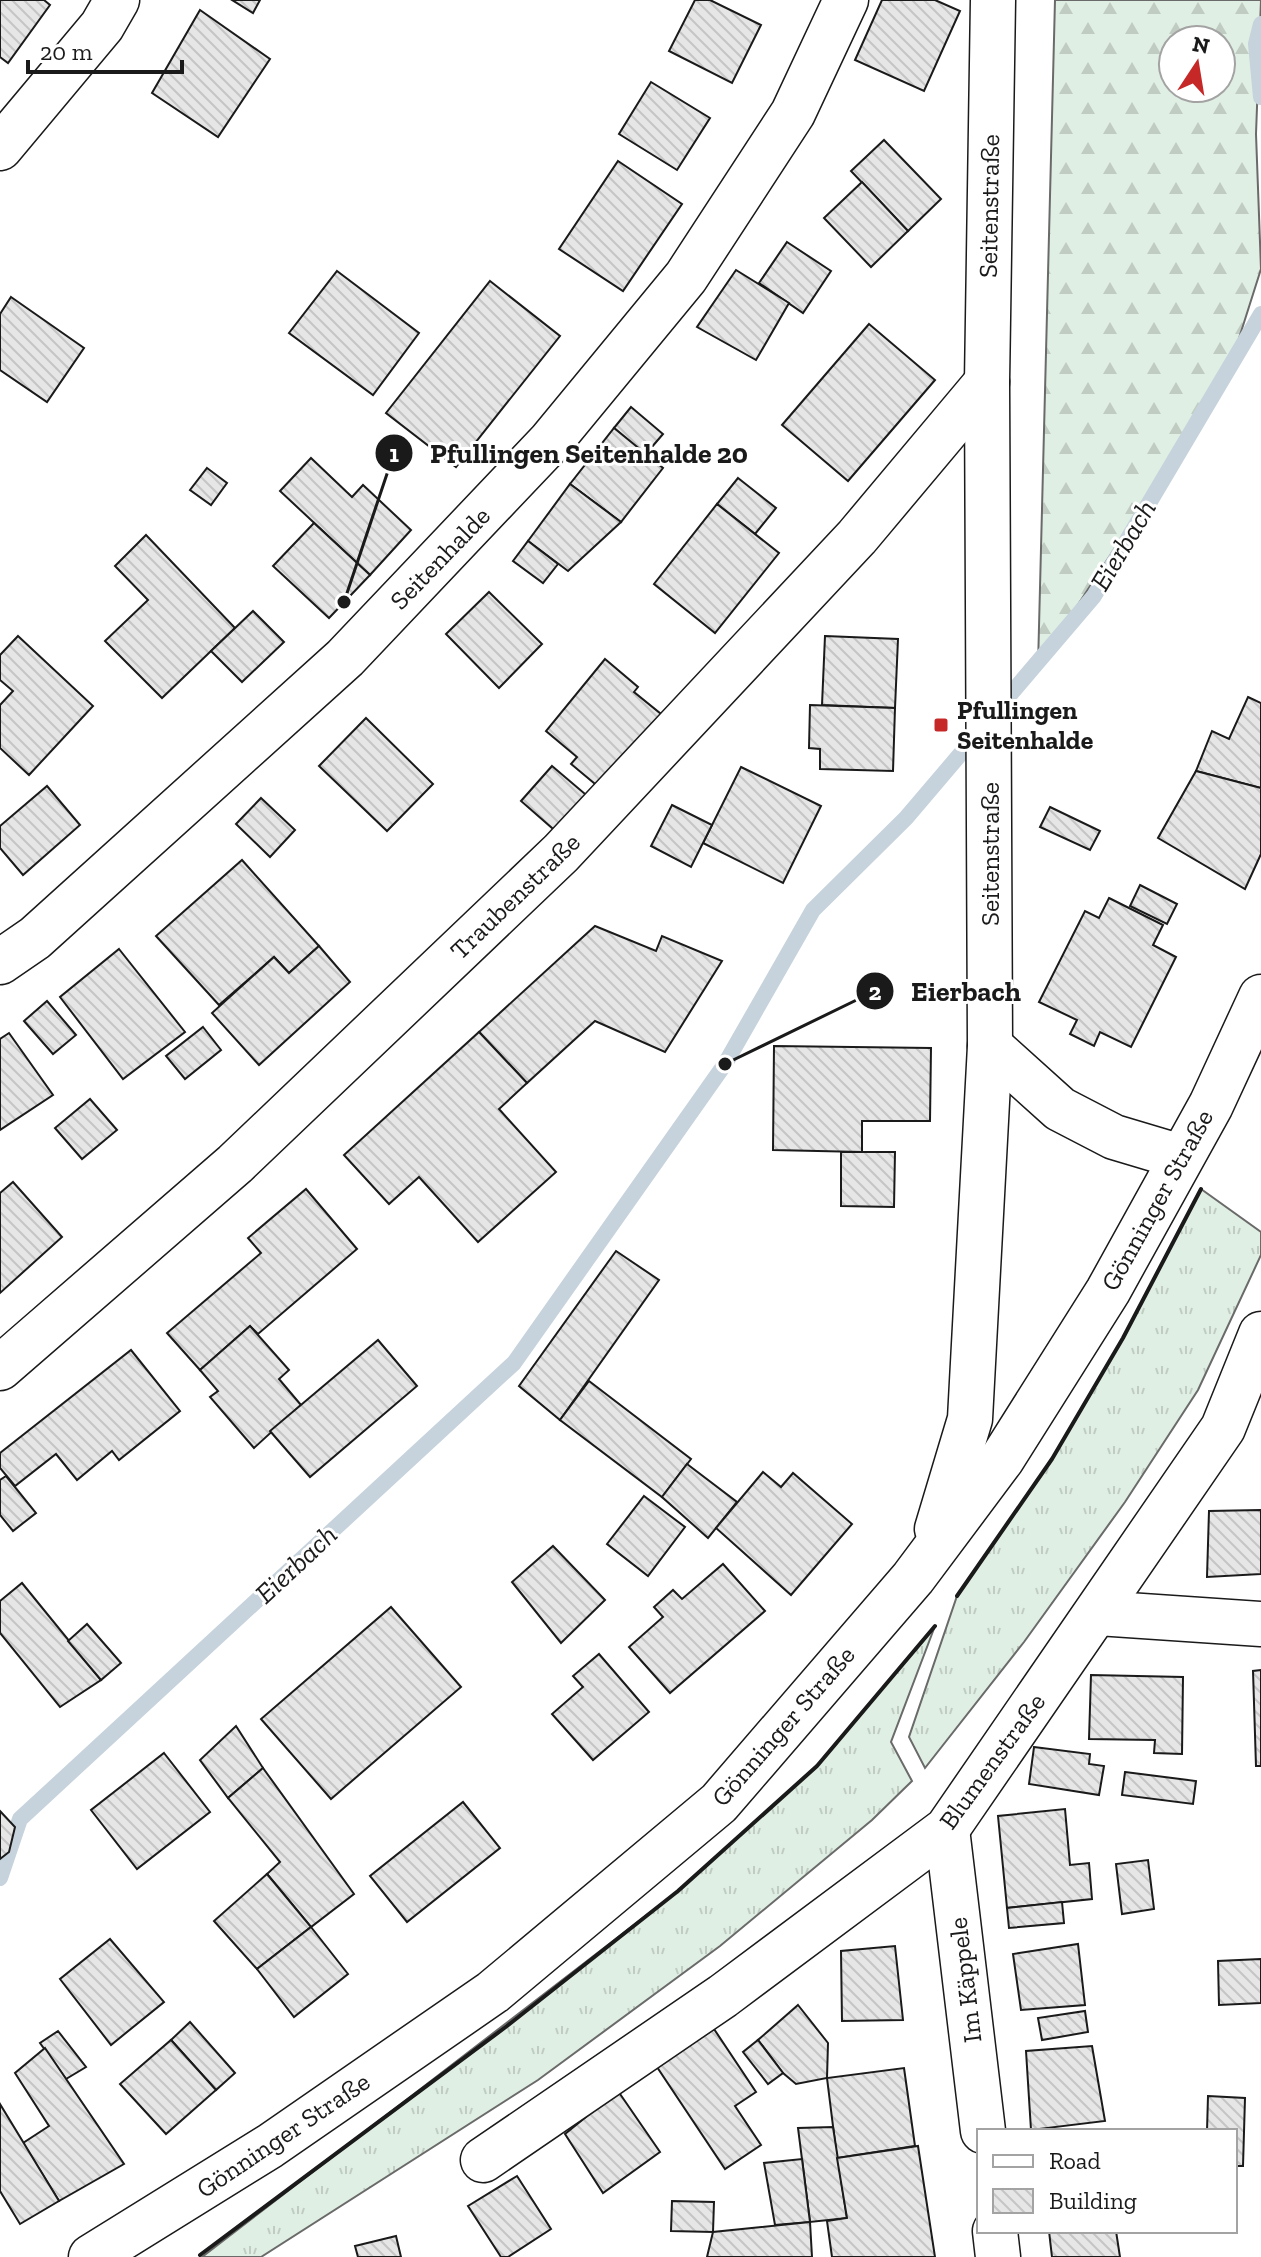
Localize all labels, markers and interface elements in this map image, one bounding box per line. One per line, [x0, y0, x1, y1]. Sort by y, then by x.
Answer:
scale bar [28, 24, 182, 74]
north arrow [1157, 24, 1237, 104]
text: N [1190, 30, 1212, 60]
text: 20 m [40, 37, 93, 66]
street label: Seitenstraße [972, 134, 1006, 278]
callout: Pfullingen Seitenhalde 20 [374, 427, 764, 479]
text: Pfullingen Seitenhalde 20 [430, 437, 748, 470]
text: 1 [389, 439, 399, 468]
water label: Eierbach [1083, 494, 1163, 596]
street label: Seitenhalde [383, 500, 497, 616]
place label: Pfullingen Seitenhalde [957, 694, 1094, 756]
marker: Pfullingen Seitenhalde [932, 716, 950, 734]
street label: Seitenstraße [974, 782, 1006, 926]
street label: Traubenstraße [443, 826, 587, 966]
callout: Eierbach [855, 965, 1036, 1017]
text: Eierbach [911, 975, 1021, 1008]
text: 2 [869, 977, 882, 1006]
street label: Gönninger Straße [1094, 1104, 1220, 1296]
water label: Eierbach [248, 1518, 344, 1610]
street label: Gönninger Straße [705, 1639, 861, 1813]
street label: Blumenstraße [932, 1687, 1052, 1835]
street label: Im Käppele [941, 1916, 989, 2044]
street label: Gönninger Straße [190, 2065, 376, 2205]
legend [977, 2129, 1237, 2233]
text: Road [1049, 2146, 1101, 2175]
text: Building [1049, 2186, 1137, 2215]

